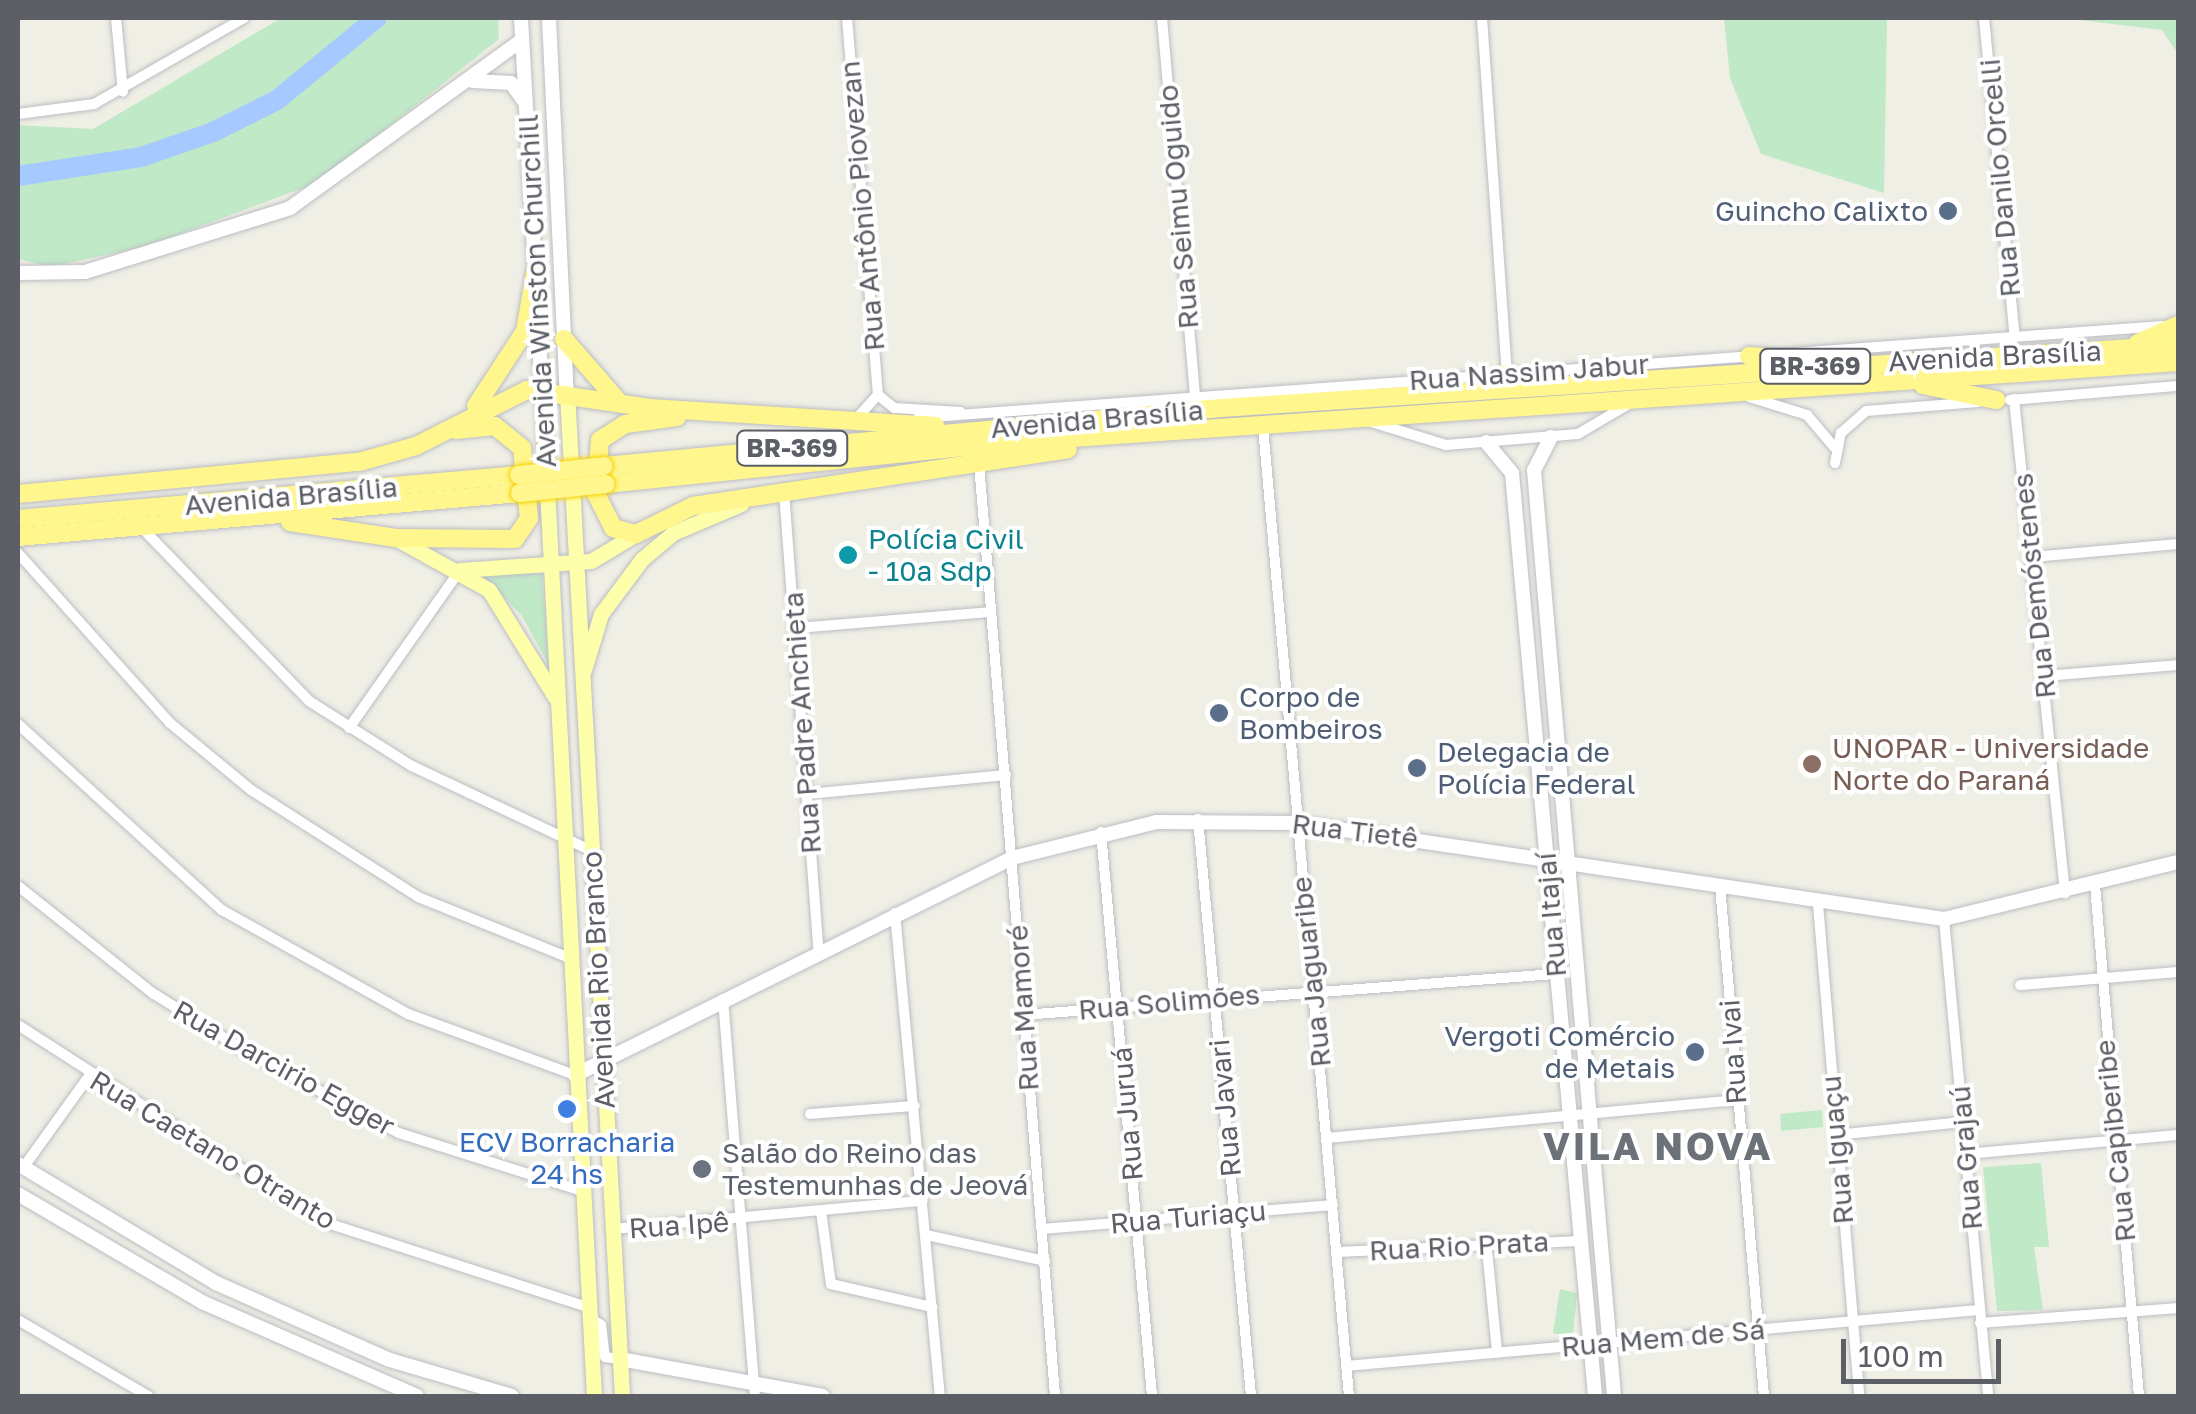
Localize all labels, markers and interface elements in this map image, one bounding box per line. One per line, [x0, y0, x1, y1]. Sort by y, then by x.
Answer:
street label: Rua Danilo Orcelli [1973, 57, 2027, 299]
street label: Rua Antônio Piovezan [833, 59, 891, 353]
street label: Rua Seimu Oguido [1151, 83, 1205, 331]
street label: Avenida Winston Churchill [511, 114, 563, 468]
place label: Guincho Calixto [1715, 194, 1928, 228]
marker: Guincho Calixto [1937, 200, 1959, 222]
street label: Avenida Brasília [1887, 334, 2103, 378]
road number: BR-369 [1758, 346, 1872, 386]
street label: Rua Nassim Jabur [1408, 347, 1650, 397]
street label: Avenida Brasília [989, 393, 1205, 445]
road number: BR-369 [734, 428, 850, 468]
street label: Avenida Brasília [183, 470, 399, 522]
street label: Rua Demóstenes [2005, 472, 2063, 700]
place label: Polícia Civil - 10ª Sdp [868, 522, 1024, 588]
marker: Polícia Civil - 10ª Sdp [837, 544, 859, 566]
street label: Rua Padre Anchieta [776, 591, 828, 855]
place label: Corpo de Bombeiros [1239, 680, 1383, 746]
marker: Corpo de Bombeiros [1208, 702, 1230, 724]
place label: UNOPAR - Universidade Norte do Paraná [1832, 731, 2149, 797]
place label: Delegacia de Polícia Federal [1437, 735, 1635, 801]
marker: UNOPAR - Universidade Norte do Paraná [1801, 753, 1823, 775]
marker: Delegacia de Polícia Federal [1406, 757, 1428, 779]
street label: Rua Tietê [1290, 807, 1420, 855]
street label: Avenida Rio Branco [574, 850, 622, 1110]
street label: Rua Itajaí [1529, 851, 1573, 979]
street label: Rua Jaguaribe [1284, 875, 1338, 1069]
street label: Rua Mamoré [1000, 924, 1046, 1092]
street label: Rua Solimões [1077, 977, 1261, 1027]
street label: Rua Darcirio Egger [168, 993, 400, 1143]
street label: Rua Ivai [1713, 998, 1753, 1106]
place label: Vergoti Comércio de Metais [1444, 1019, 1675, 1085]
street label: Rua Javari [1202, 1038, 1248, 1178]
street label: Rua Capiberibe [2088, 1038, 2142, 1244]
marker: Vergoti Comércio de Metais [1684, 1041, 1706, 1063]
street label: Rua Juruá [1104, 1046, 1150, 1182]
street label: Rua Caetano Otranto [84, 1063, 342, 1237]
street label: Rua Iguaçu [1814, 1074, 1860, 1226]
street label: Rua Grajaú [1943, 1084, 1989, 1232]
marker: ECV Borracharia 24 hs [556, 1098, 578, 1120]
district label: VILA NOVA [1543, 1123, 1773, 1169]
place label: ECV Borracharia 24 hs [459, 1125, 675, 1191]
place label: Salão do Reino das Testemunhas de Jeová [722, 1136, 1028, 1202]
marker: Salão do Reino das Testemunhas de Jeová [691, 1158, 713, 1180]
street label: Rua Turiaçu [1109, 1193, 1267, 1241]
street label: Rua Ipê [628, 1205, 730, 1245]
street label: Rua Rio Prata [1368, 1225, 1550, 1267]
street label: Rua Mem de Sá [1560, 1312, 1766, 1364]
scale bar [1846, 1319, 2006, 1381]
text: 100 m [1858, 1338, 1944, 1374]

